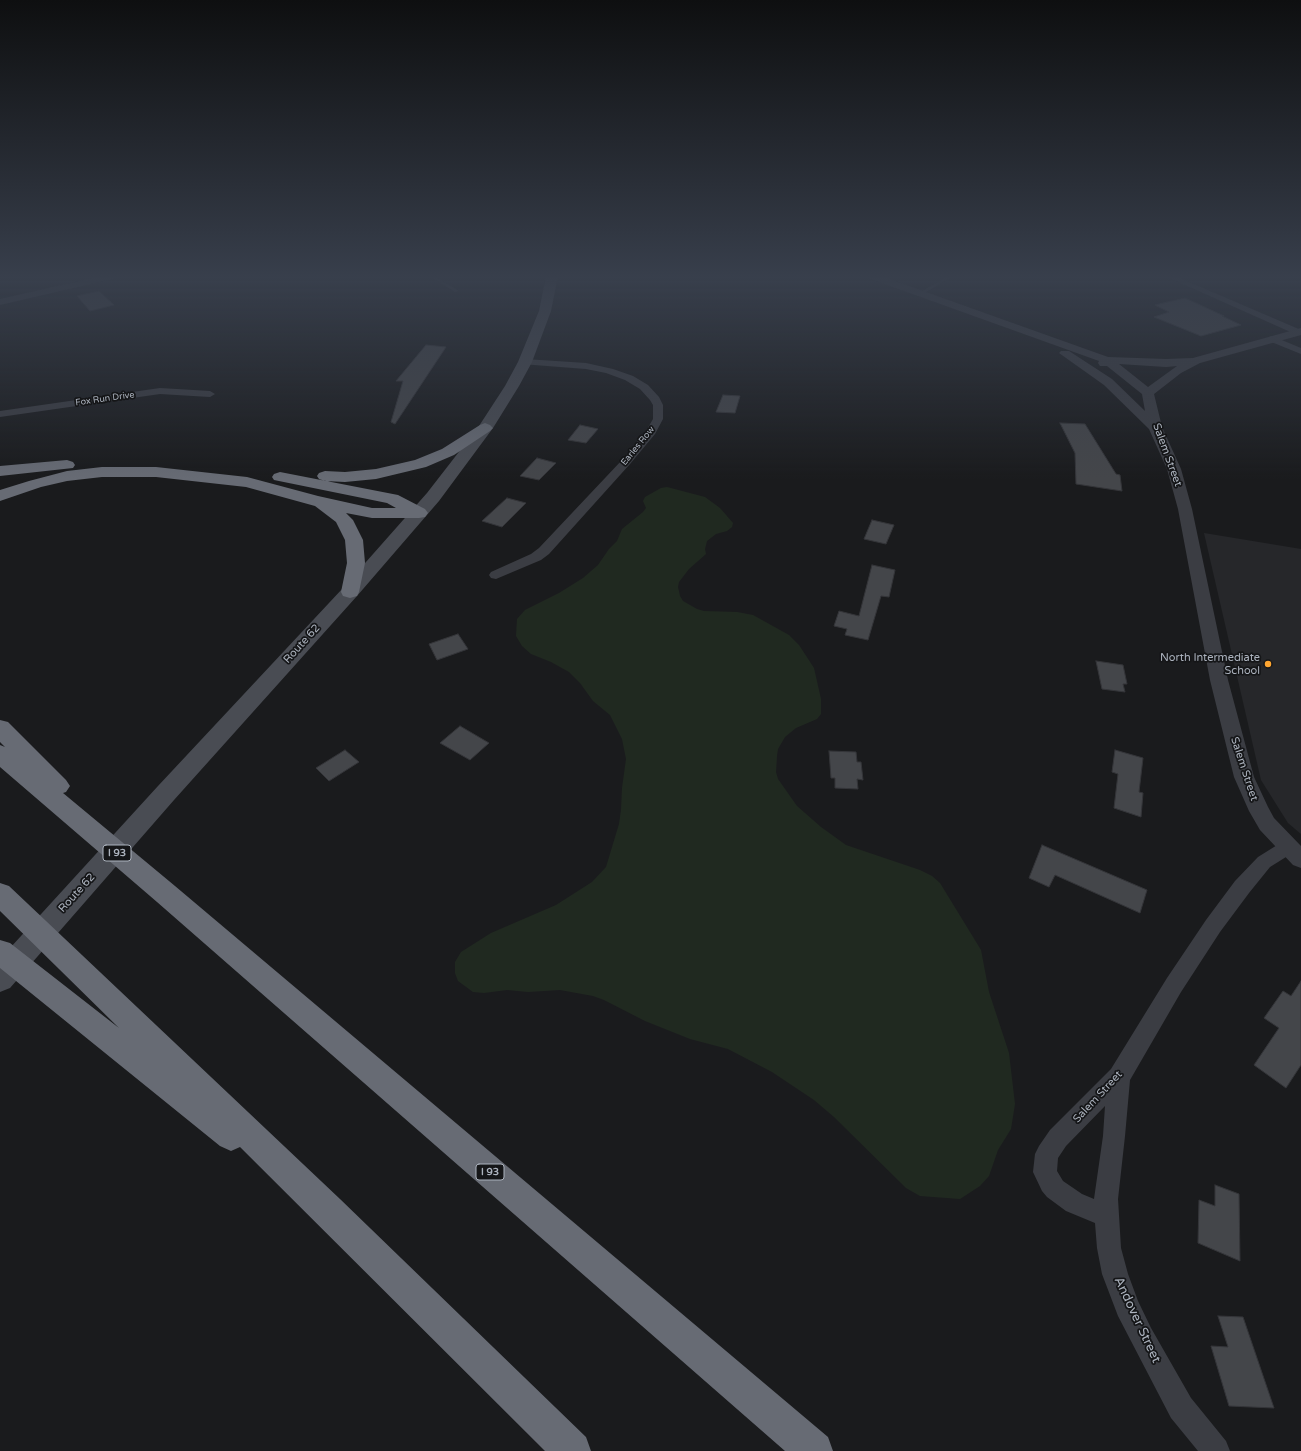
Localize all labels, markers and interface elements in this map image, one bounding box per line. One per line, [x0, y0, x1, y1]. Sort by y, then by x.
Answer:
street label: Fox Run Drive [75, 390, 135, 408]
street label: Salem Street [1149, 422, 1185, 488]
street label: Earles Row [619, 424, 657, 468]
street label: Route 62 [281, 622, 323, 666]
place label: North Intermediate School [1160, 651, 1260, 677]
marker: North Intermediate School [1263, 659, 1273, 669]
street label: Salem Street [1227, 735, 1261, 803]
road number: I 93 [103, 845, 131, 861]
street label: Route 62 [56, 871, 98, 915]
street label: Salem Street [1071, 1068, 1125, 1126]
road number: I 93 [476, 1164, 504, 1180]
street label: Andover Street [1110, 1274, 1164, 1366]

